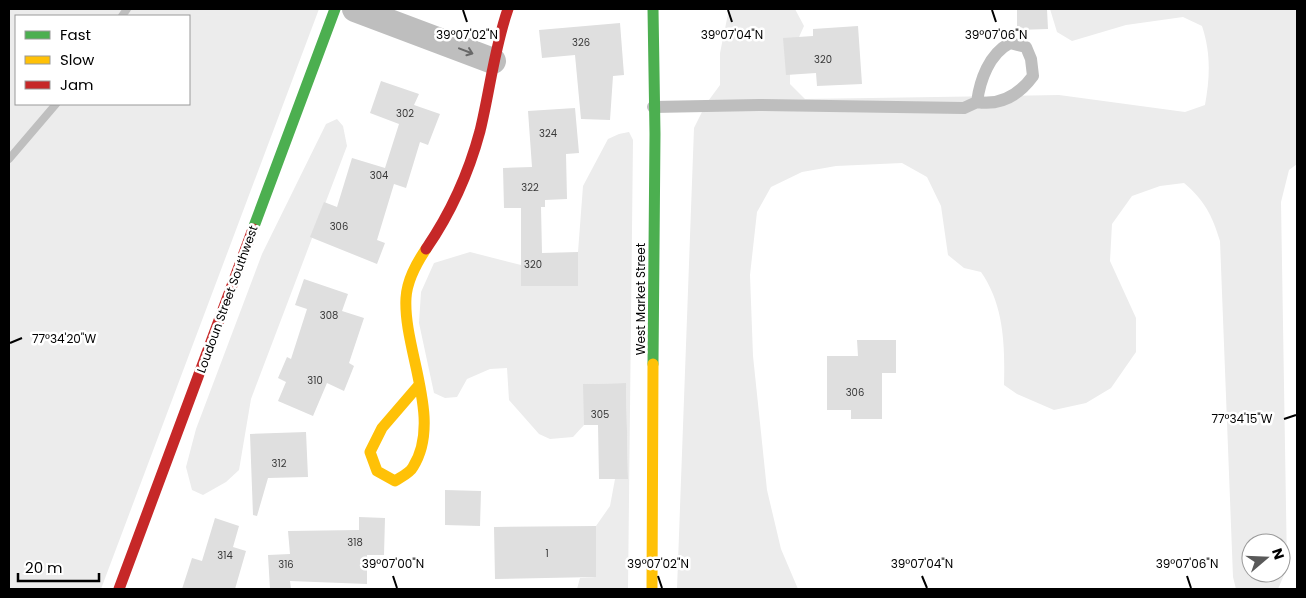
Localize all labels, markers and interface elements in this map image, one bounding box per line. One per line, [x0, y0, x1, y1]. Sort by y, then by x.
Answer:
legend [15, 15, 190, 105]
text: Fast [60, 24, 91, 45]
text: 39°07'02"N [436, 26, 498, 43]
text: 39°07'04"N [701, 26, 763, 43]
text: 39°07'06"N [965, 26, 1027, 43]
house number: 326 [572, 35, 590, 50]
one-way arrow [458, 47, 473, 56]
text: Slow [60, 49, 95, 70]
house number: 320 [814, 52, 832, 67]
text: Jam [60, 74, 94, 95]
house number: 302 [396, 106, 414, 121]
house number: 324 [539, 126, 557, 141]
house number: 304 [370, 168, 388, 183]
house number: 322 [521, 180, 539, 195]
house number: 306 [330, 219, 348, 234]
street label: Loudoun Street Southwest [192, 223, 262, 375]
street label: West Market Street [632, 243, 649, 355]
house number: 320 [524, 257, 542, 272]
house number: 308 [320, 308, 338, 323]
text: 77°34'20"W [32, 330, 96, 347]
house number: 310 [307, 373, 323, 388]
house number: 306 [846, 385, 864, 400]
house number: 305 [591, 407, 609, 422]
text: 77°34'15"W [1211, 410, 1273, 427]
house number: 312 [272, 456, 287, 471]
north arrow [1241, 533, 1291, 583]
house number: 318 [347, 535, 363, 550]
house number: 1 [545, 546, 549, 561]
text: N [1267, 546, 1289, 562]
house number: 314 [217, 548, 233, 563]
scale bar [18, 550, 99, 582]
text: 39°07'00"N [362, 555, 424, 572]
text: 39°07'02"N [627, 555, 689, 572]
text: 39°07'04"N [891, 555, 953, 572]
text: 39°07'06"N [1156, 555, 1218, 572]
text: 20 m [25, 557, 63, 578]
house number: 316 [278, 557, 294, 572]

